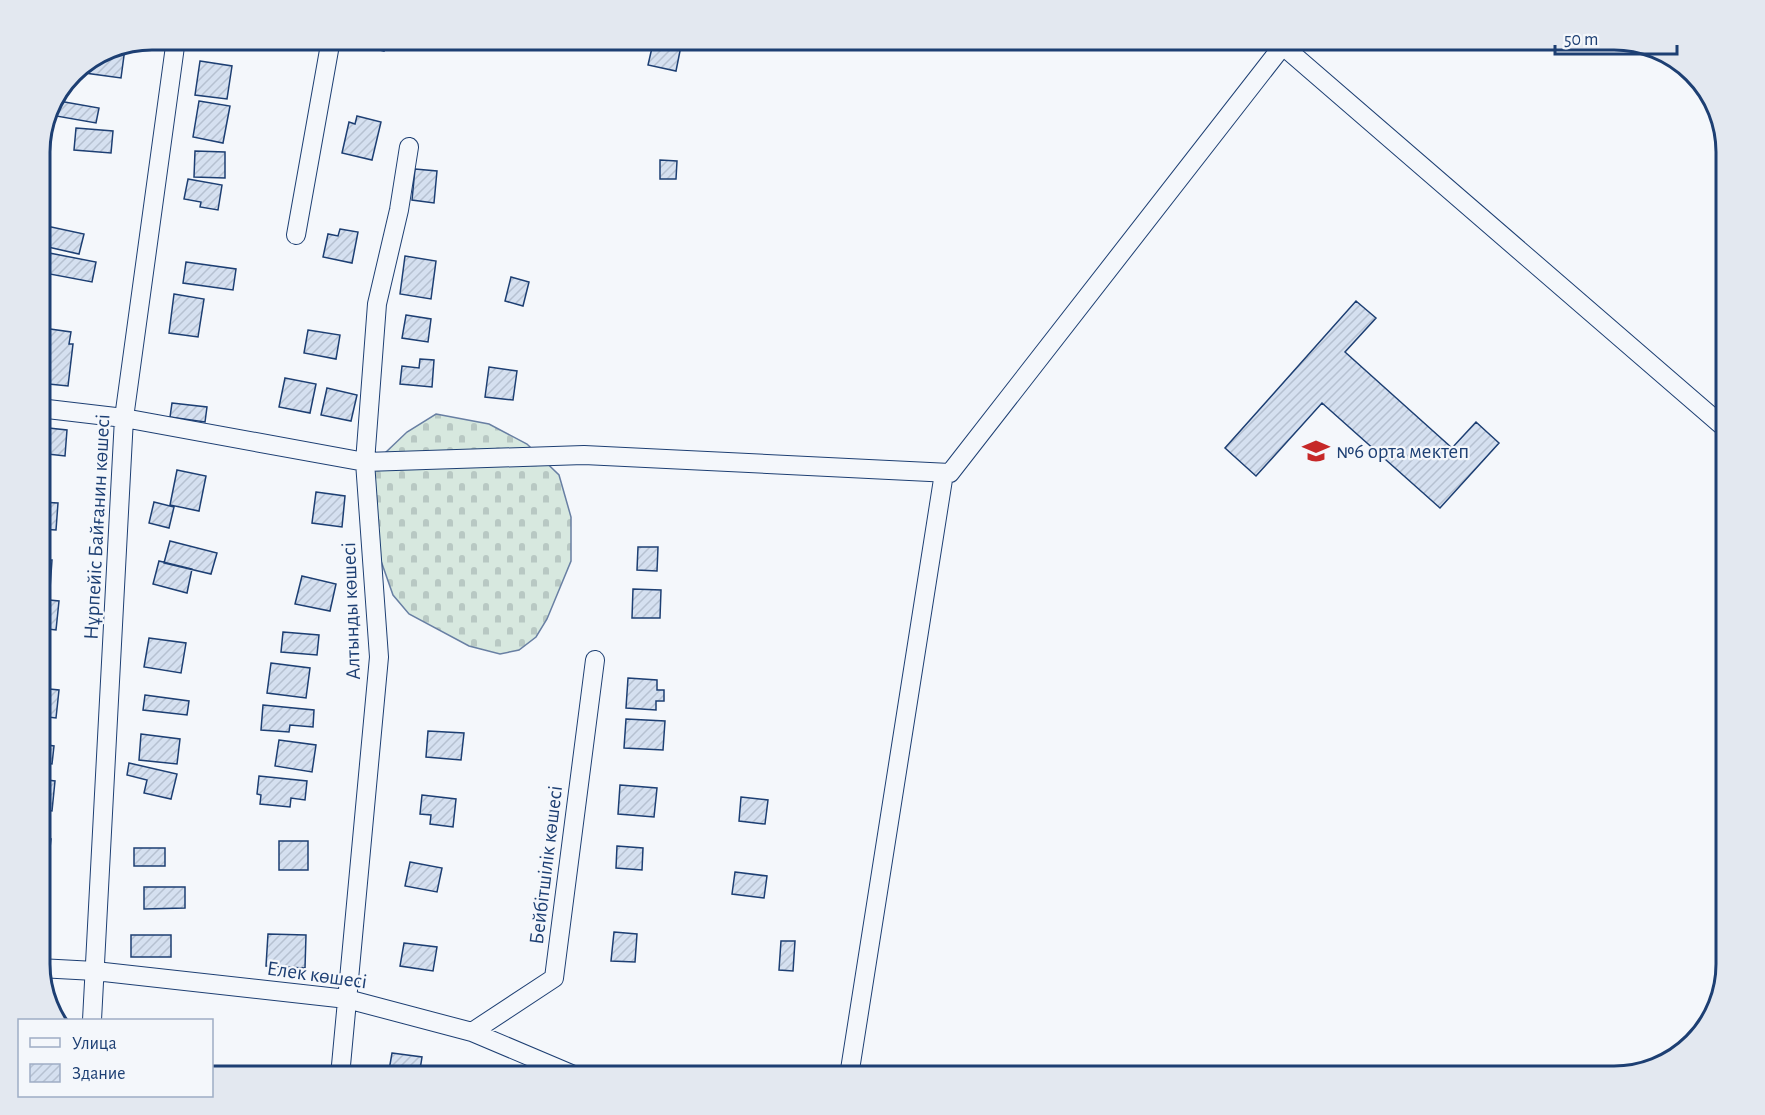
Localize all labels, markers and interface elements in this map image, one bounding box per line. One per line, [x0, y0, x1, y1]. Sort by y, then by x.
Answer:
scale bar [1555, 18, 1676, 56]
text: 50 m [1564, 31, 1598, 49]
street label: Нұрпейіс Байғанин көшесі [81, 414, 113, 640]
school or university icon: №6 орта мектеп [1301, 436, 1331, 466]
place label: №6 орта мектеп [1336, 441, 1469, 462]
street label: Алтынды көшесі [338, 542, 364, 680]
street label: Бейбітшілік көшесі [526, 784, 566, 946]
street label: Елек көшесі [266, 958, 368, 992]
legend [18, 1019, 213, 1097]
text: Улица [72, 1035, 117, 1053]
text: Здание [72, 1065, 126, 1083]

